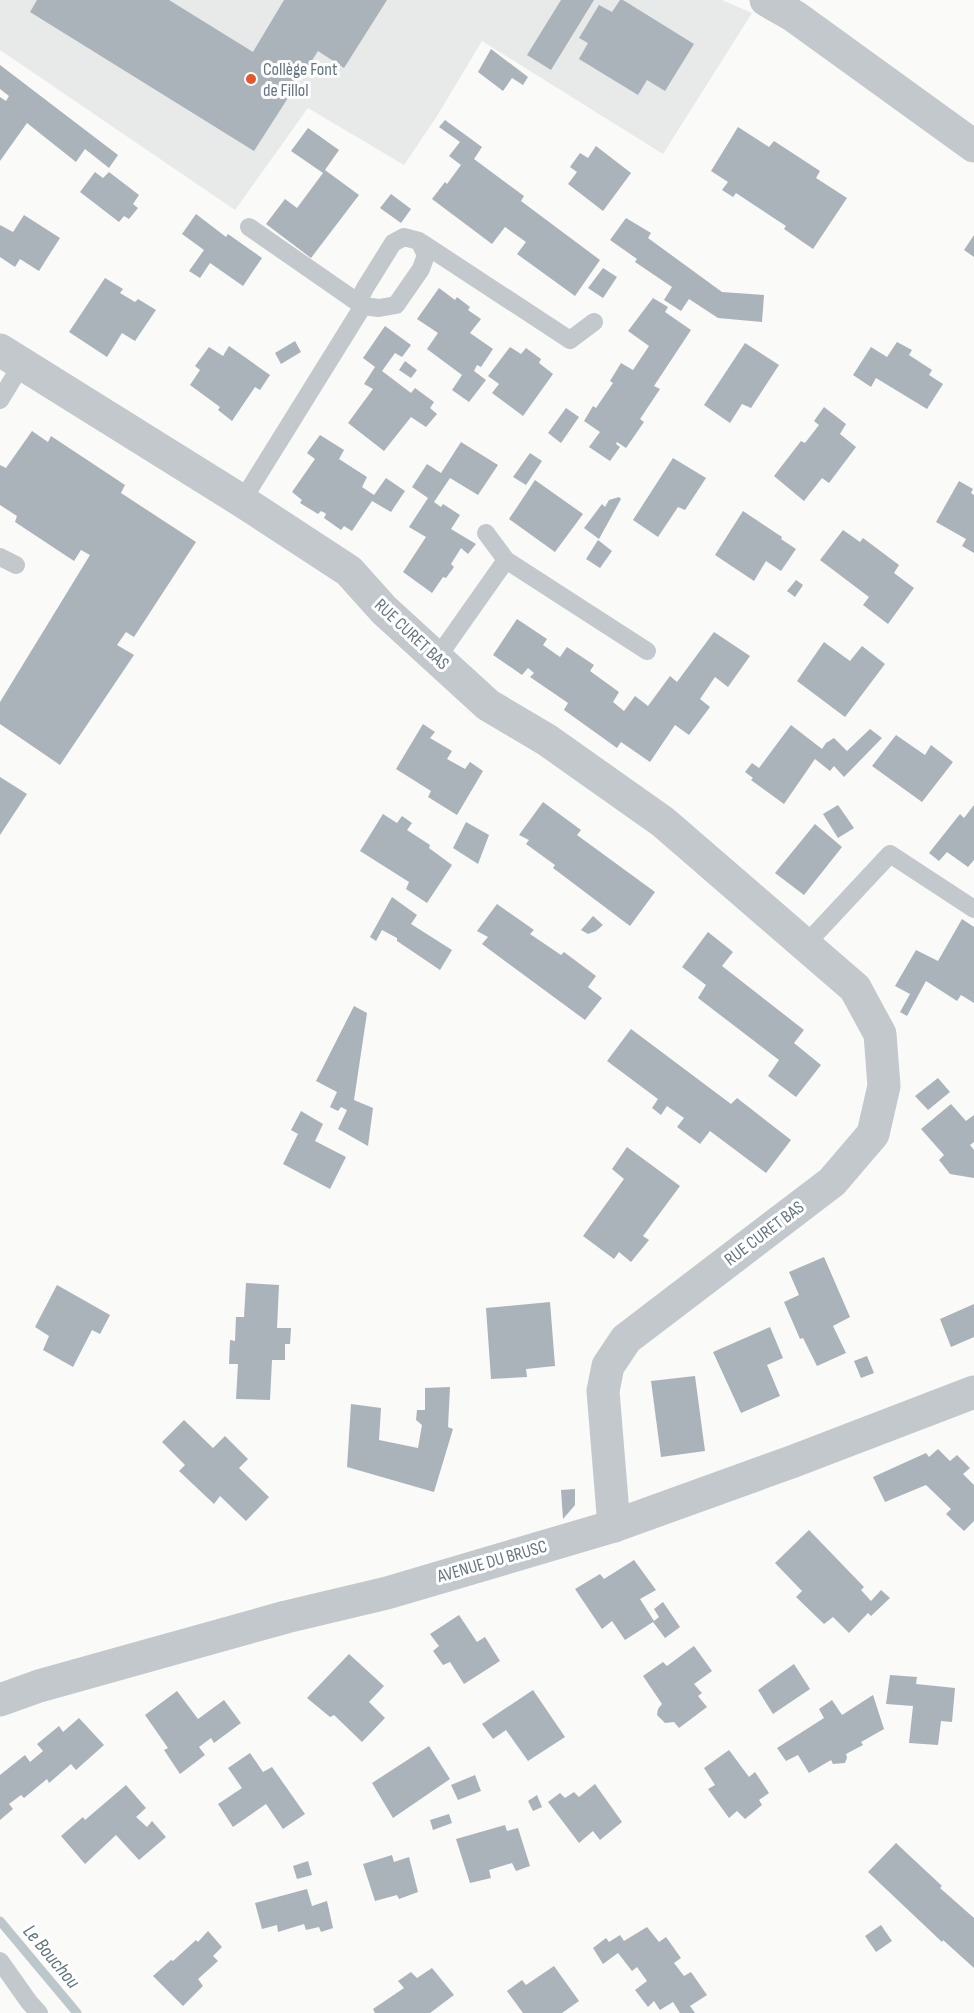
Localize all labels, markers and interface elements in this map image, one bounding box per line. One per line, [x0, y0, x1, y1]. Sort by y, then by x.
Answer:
place label: Collège Font de Fillol [263, 59, 338, 101]
marker: Collège Font de Fillol [244, 72, 258, 86]
street label: RUE CURET BAS [370, 595, 454, 674]
street label: RUE CURET BAS [720, 1196, 809, 1270]
street label: AVENUE DU BRUSC [434, 1536, 549, 1587]
water label: Le Bouchou [18, 1920, 85, 1994]

